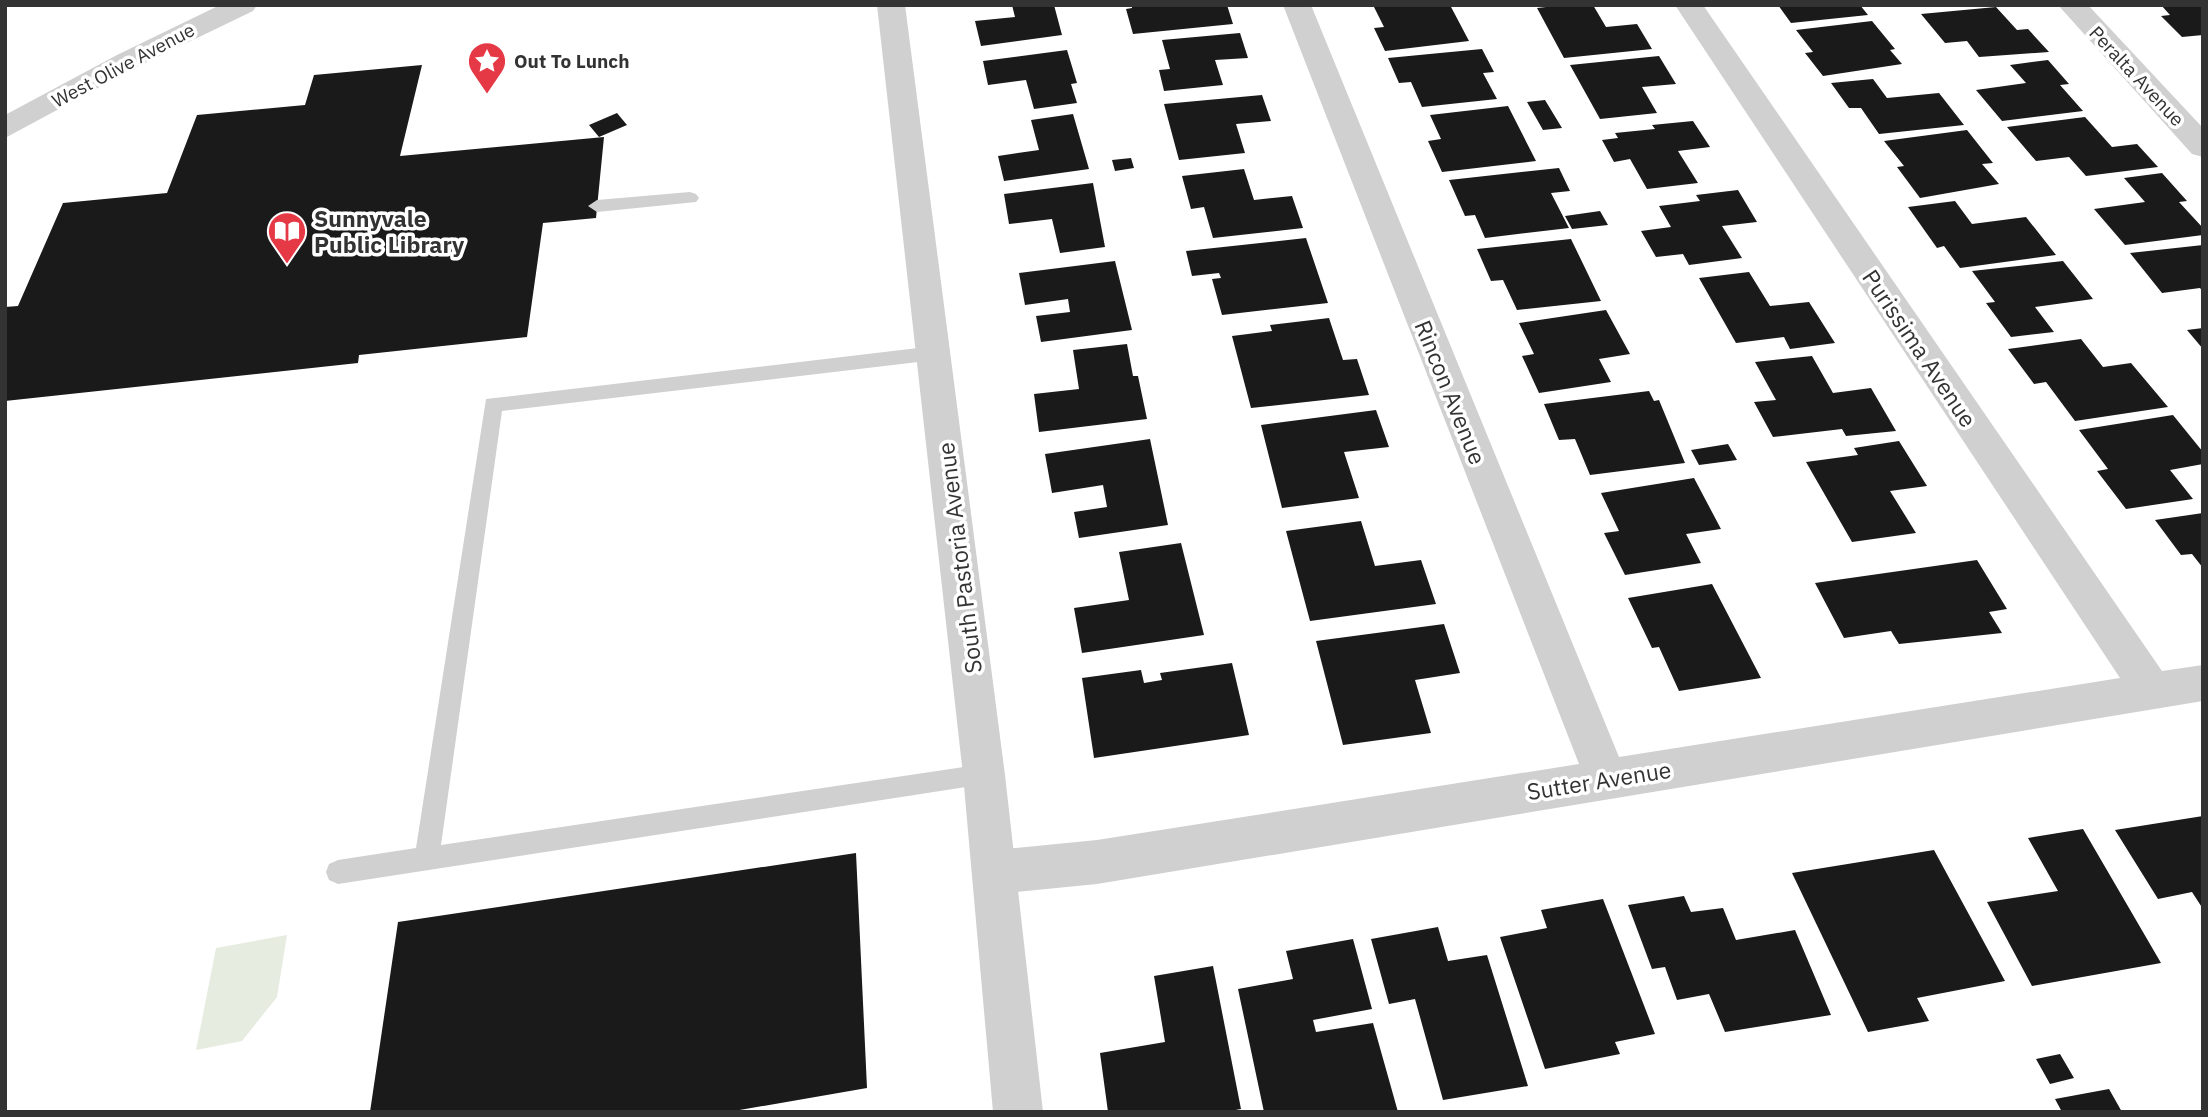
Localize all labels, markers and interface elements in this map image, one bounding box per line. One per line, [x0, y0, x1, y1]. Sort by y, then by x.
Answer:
street label: West Olive Avenue [47, 17, 199, 113]
street label: Peralta Avenue [2084, 21, 2190, 131]
place icon: Out To Lunch [466, 40, 508, 95]
place label: Out To Lunch [514, 49, 629, 73]
place label: Sunnyvale Public Library [314, 203, 465, 259]
library icon: Sunnyvale Public Library [266, 210, 308, 265]
street label: Purissima Avenue [1856, 263, 1984, 433]
street label: Rincon Avenue [1408, 315, 1494, 469]
street label: South Pastoria Avenue [930, 441, 988, 675]
street label: Sutter Avenue [1525, 754, 1673, 806]

